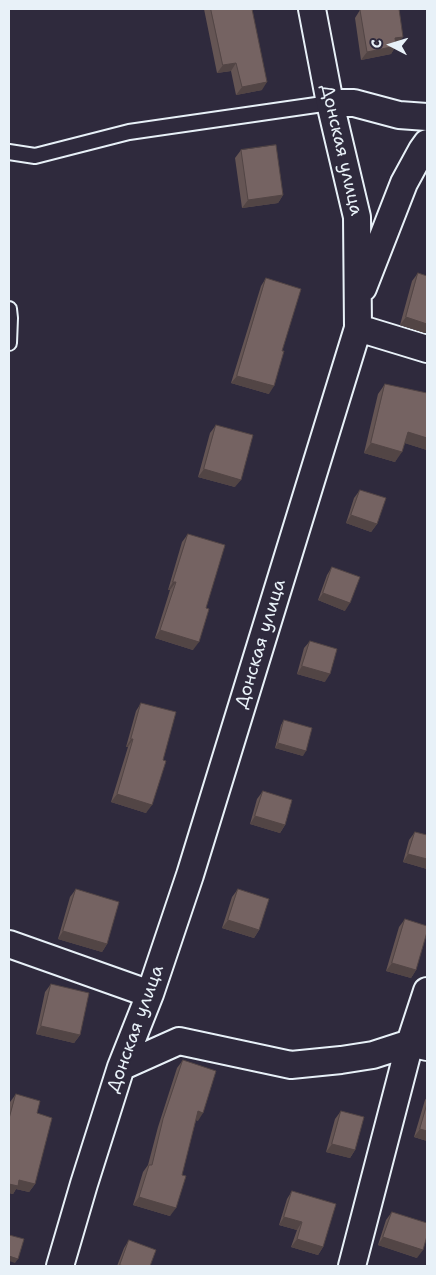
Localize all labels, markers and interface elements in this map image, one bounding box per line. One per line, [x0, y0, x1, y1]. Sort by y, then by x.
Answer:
north arrow [366, 20, 416, 70]
text: С [367, 39, 385, 49]
street label: Донская улица [315, 82, 367, 218]
street label: Донская улица [231, 577, 291, 711]
street label: Донская улица [103, 962, 169, 1096]

